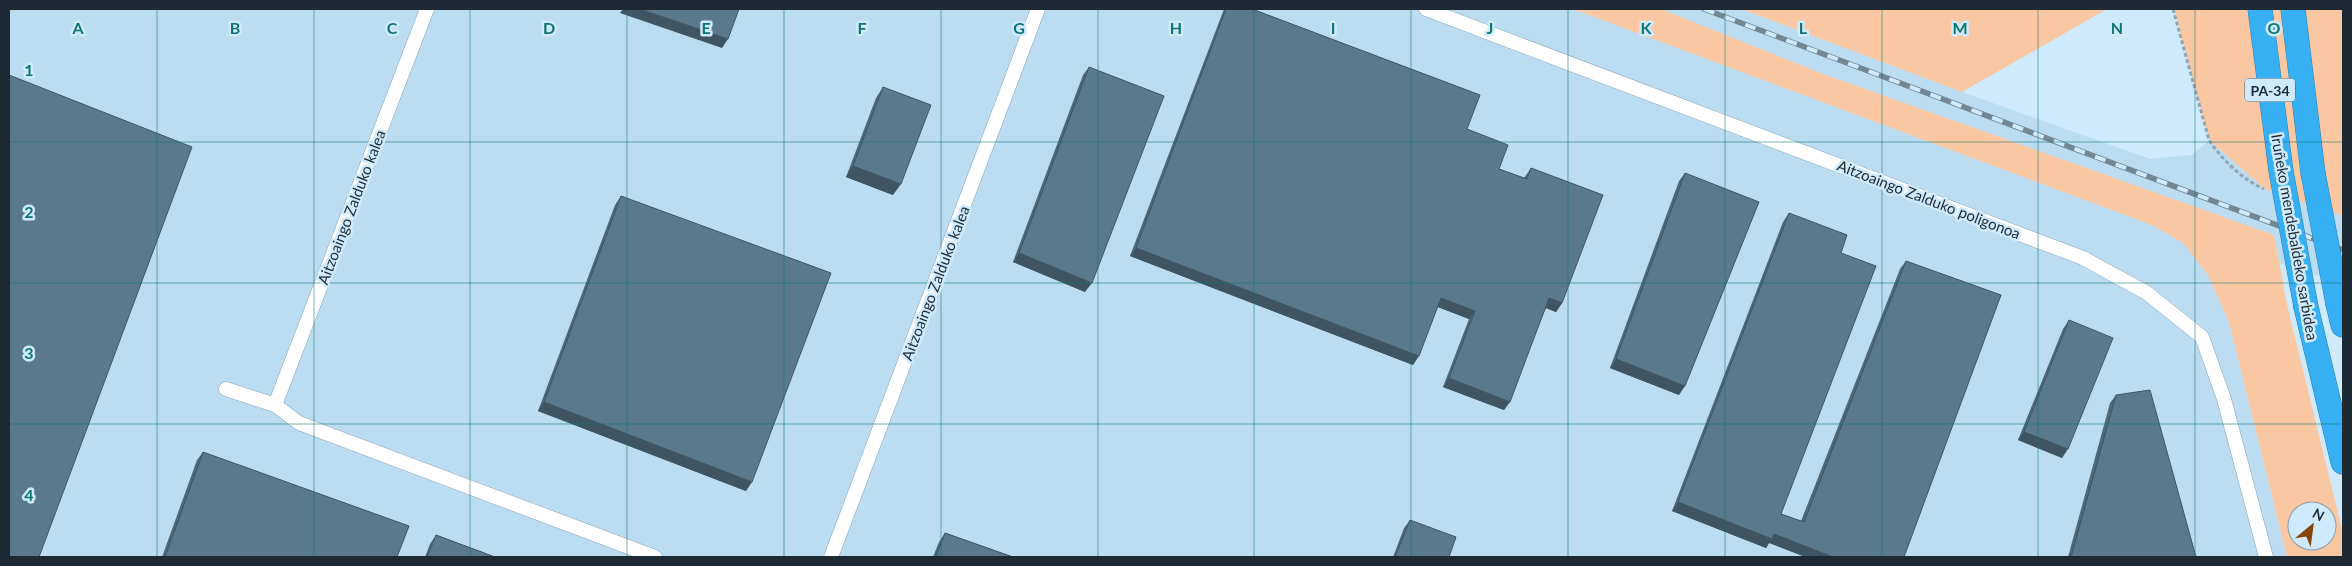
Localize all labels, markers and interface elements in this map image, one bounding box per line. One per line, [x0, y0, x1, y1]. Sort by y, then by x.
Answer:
text: A [71, 18, 84, 37]
text: B [230, 18, 240, 37]
text: C [387, 18, 398, 37]
text: D [543, 18, 555, 37]
text: E [701, 18, 711, 37]
text: F [857, 18, 867, 37]
text: G [1013, 18, 1025, 37]
text: H [1170, 18, 1182, 37]
text: I [1331, 18, 1335, 37]
text: J [1487, 18, 1493, 37]
text: K [1641, 18, 1653, 37]
text: L [1799, 18, 1808, 37]
text: M [1952, 18, 1968, 37]
text: N [2111, 18, 2123, 37]
text: O [2268, 18, 2281, 37]
text: 1 [24, 60, 34, 79]
road number: PA-34 [2245, 78, 2295, 102]
street label: Aitzoaingo Zalduko kalea [313, 127, 389, 287]
street label: Iruñeko mendebaldeko sarbidea [2268, 132, 2322, 342]
street label: Aitzoaingo Zalduko poligonoa [1835, 156, 2023, 242]
text: 2 [24, 202, 34, 221]
street label: Aitzoaingo Zalduko kalea [897, 203, 973, 363]
text: 3 [24, 343, 34, 362]
text: 4 [24, 485, 34, 504]
north arrow [2287, 501, 2337, 551]
text: N [2310, 504, 2327, 524]

